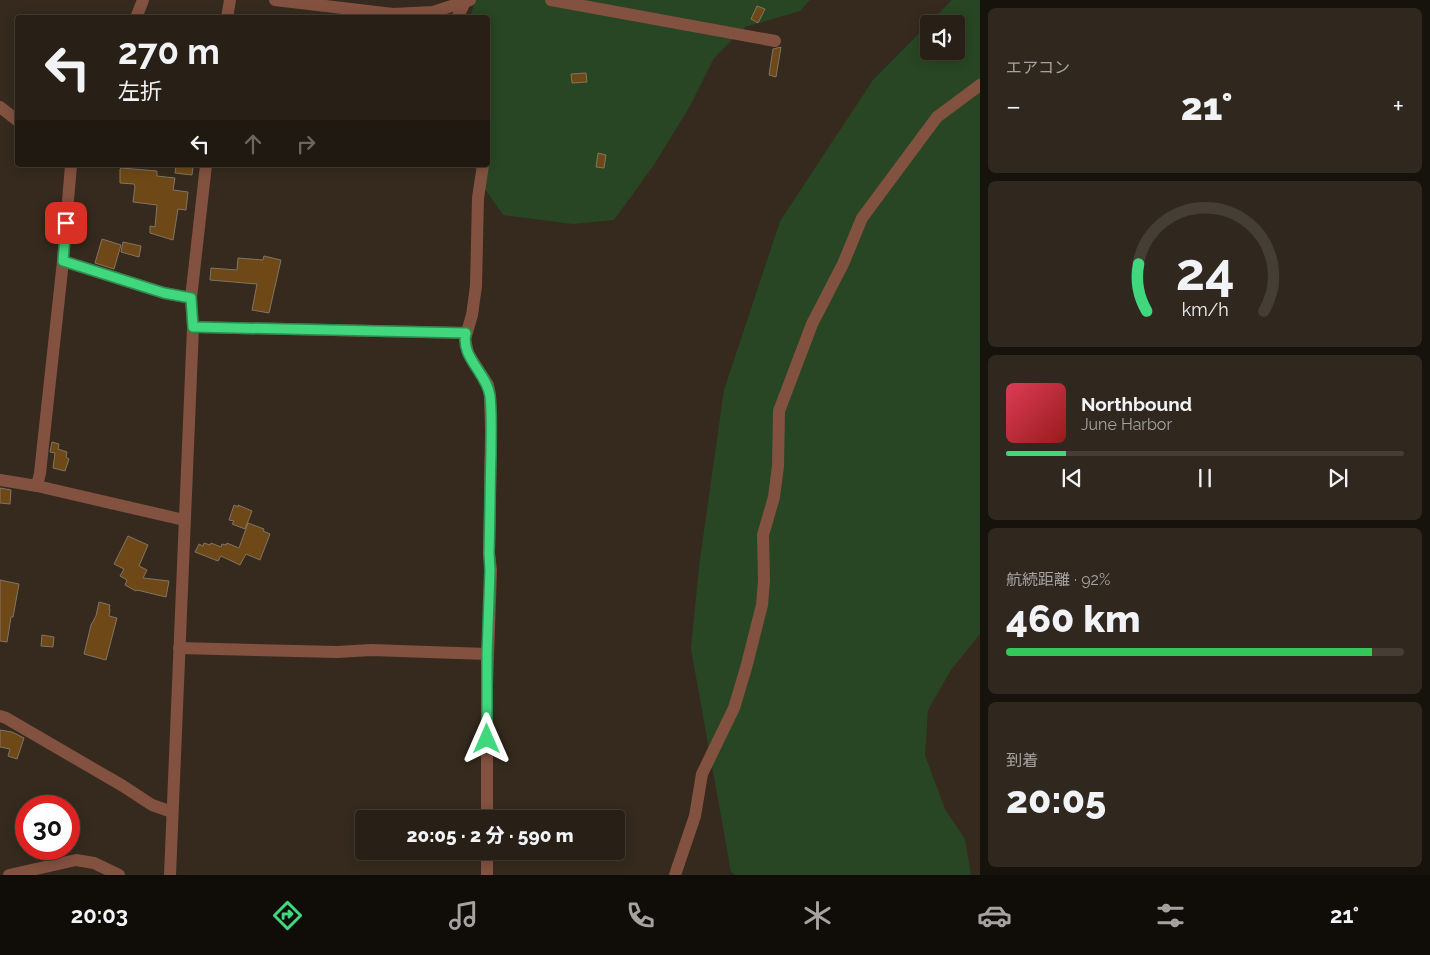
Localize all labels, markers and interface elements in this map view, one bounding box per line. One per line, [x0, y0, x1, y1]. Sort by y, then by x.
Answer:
map controls [920, 15, 965, 60]
button: sound [920, 15, 965, 60]
text: 270 m [118, 31, 220, 72]
icon: left [35, 35, 100, 100]
text: エアコン [1006, 58, 1070, 77]
text: 左折 [118, 78, 162, 104]
text: 21° [1181, 84, 1233, 129]
text: − [1006, 90, 1021, 123]
text: + [1392, 90, 1404, 123]
icon: left [186, 130, 214, 158]
icon: ahead [239, 130, 267, 158]
icon: right [292, 130, 320, 158]
pin [45, 202, 87, 244]
icon: arrive [52, 209, 80, 237]
text: 24 [1175, 241, 1235, 302]
text: km/h [1181, 299, 1229, 320]
text: Northbound [1081, 393, 1192, 415]
text: June Harbor [1081, 415, 1172, 434]
icon: previous [1058, 464, 1086, 492]
icon: pause [1191, 464, 1219, 492]
icon: next [1324, 464, 1352, 492]
text: 航続距離 · 92% [1006, 570, 1110, 589]
text: 460 km [1006, 596, 1140, 641]
position arrow [460, 712, 512, 764]
text: 到着 [1006, 751, 1038, 770]
text: 20:05 [1006, 777, 1106, 822]
speed limit sign: 30 [15, 795, 80, 860]
text: 20:05 · 2 分 · 590 m [406, 824, 574, 846]
icon: directions [270, 898, 305, 933]
icon: music [446, 898, 481, 933]
icon: phone [623, 898, 658, 933]
icon: climate [800, 898, 835, 933]
icon: car [977, 898, 1012, 933]
icon: filters [1153, 898, 1188, 933]
text: 20:03 [71, 902, 128, 928]
text: 21° [1330, 902, 1359, 928]

